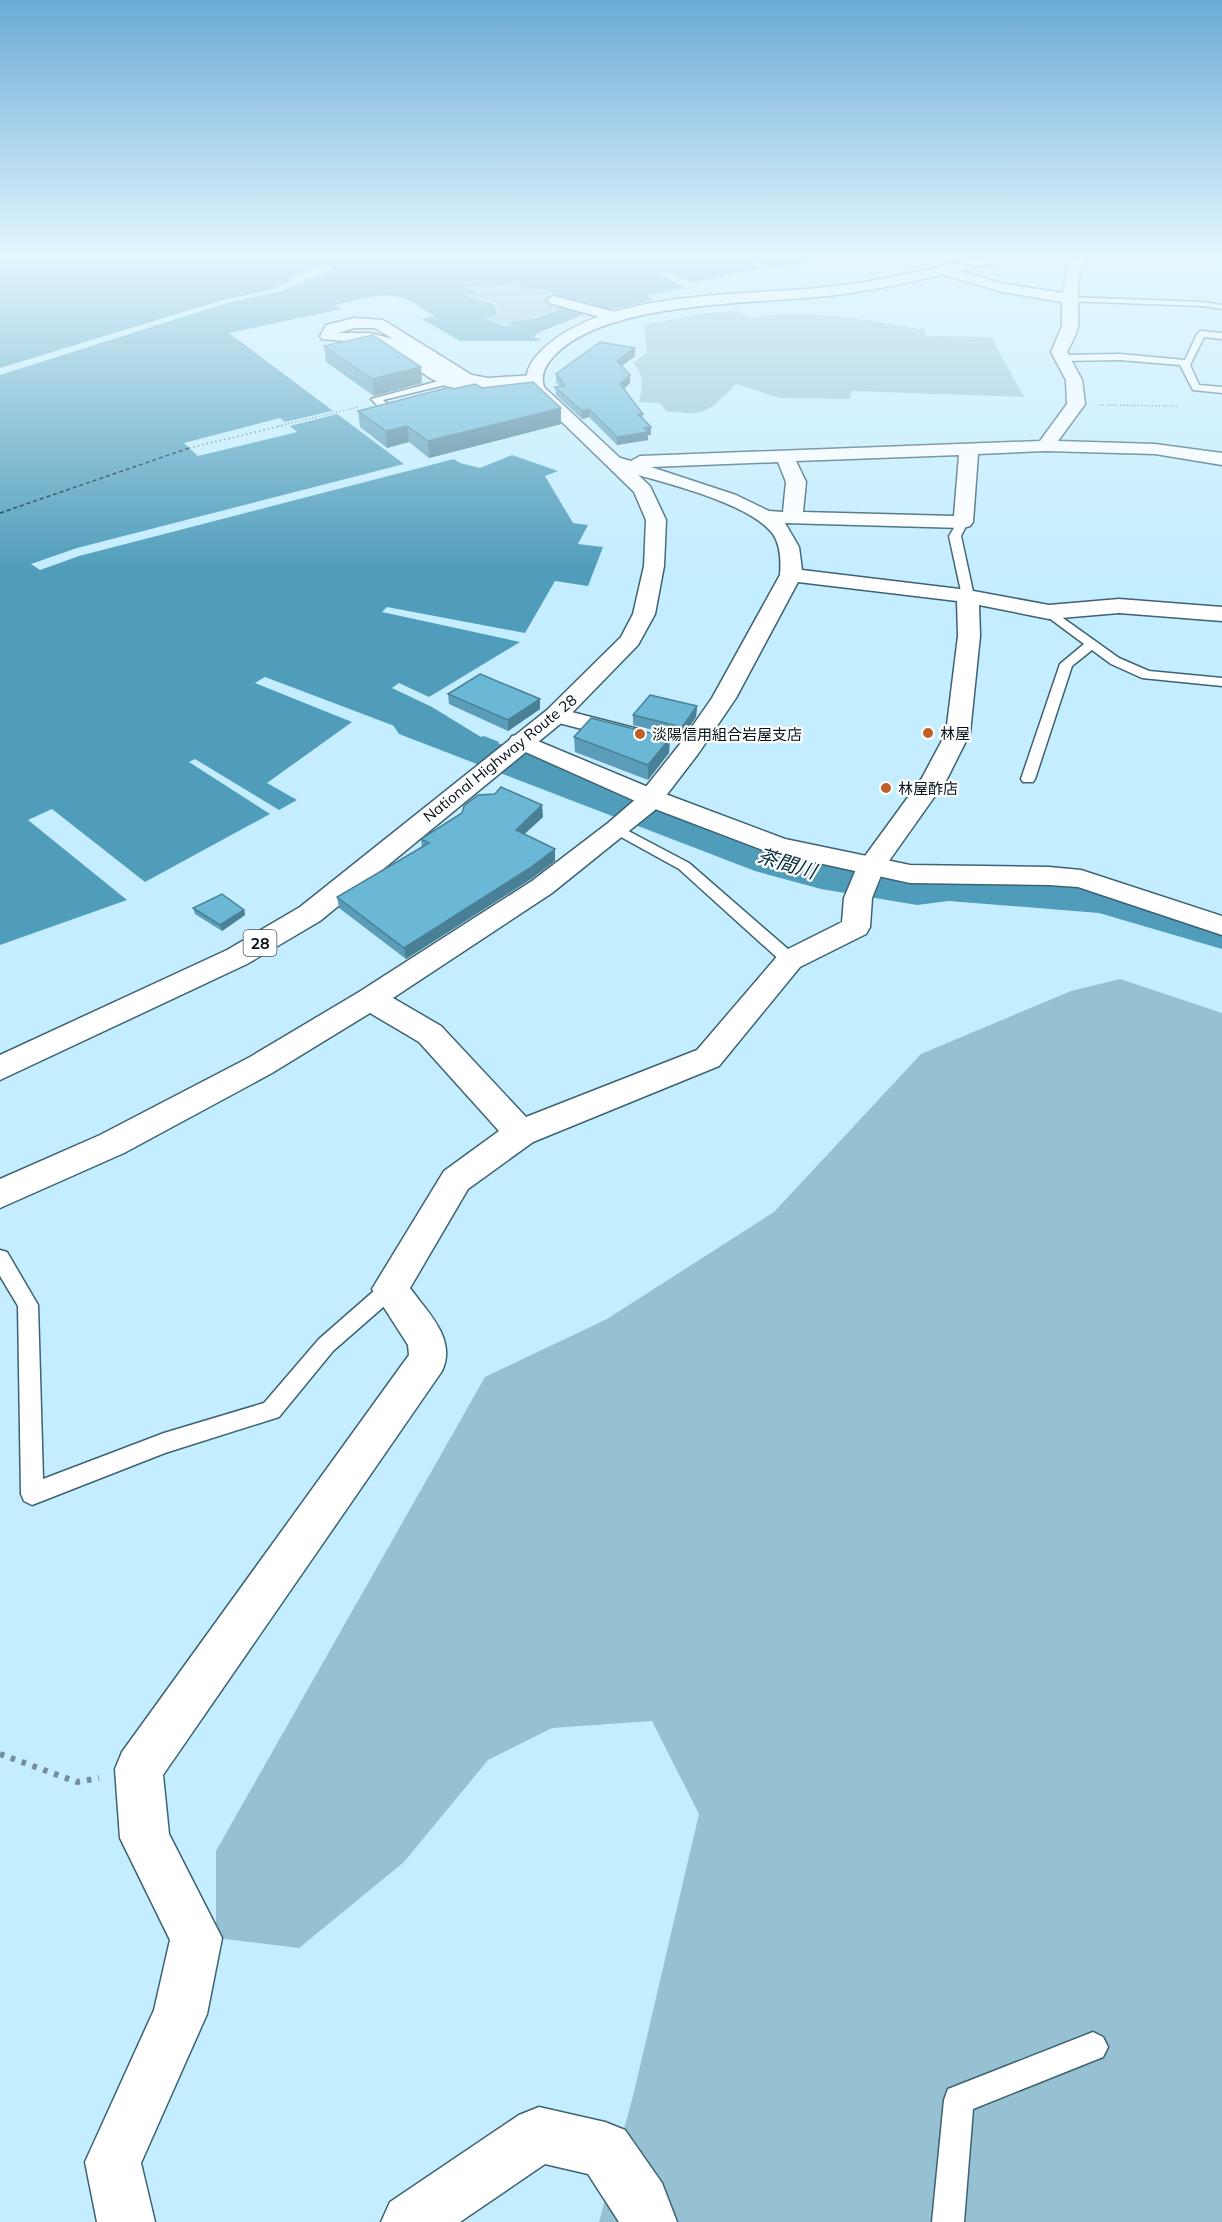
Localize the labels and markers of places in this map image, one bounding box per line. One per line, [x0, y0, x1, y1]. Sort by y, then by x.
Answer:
place label: 林屋 [940, 724, 970, 743]
place label: 淡陽信用組合岩屋支店 [652, 725, 802, 744]
marker: 林屋 [921, 726, 935, 740]
marker: 淡陽信用組合岩屋支店 [633, 727, 647, 741]
place label: 林屋酢店 [898, 779, 958, 798]
marker: 林屋酢店 [879, 781, 893, 795]

